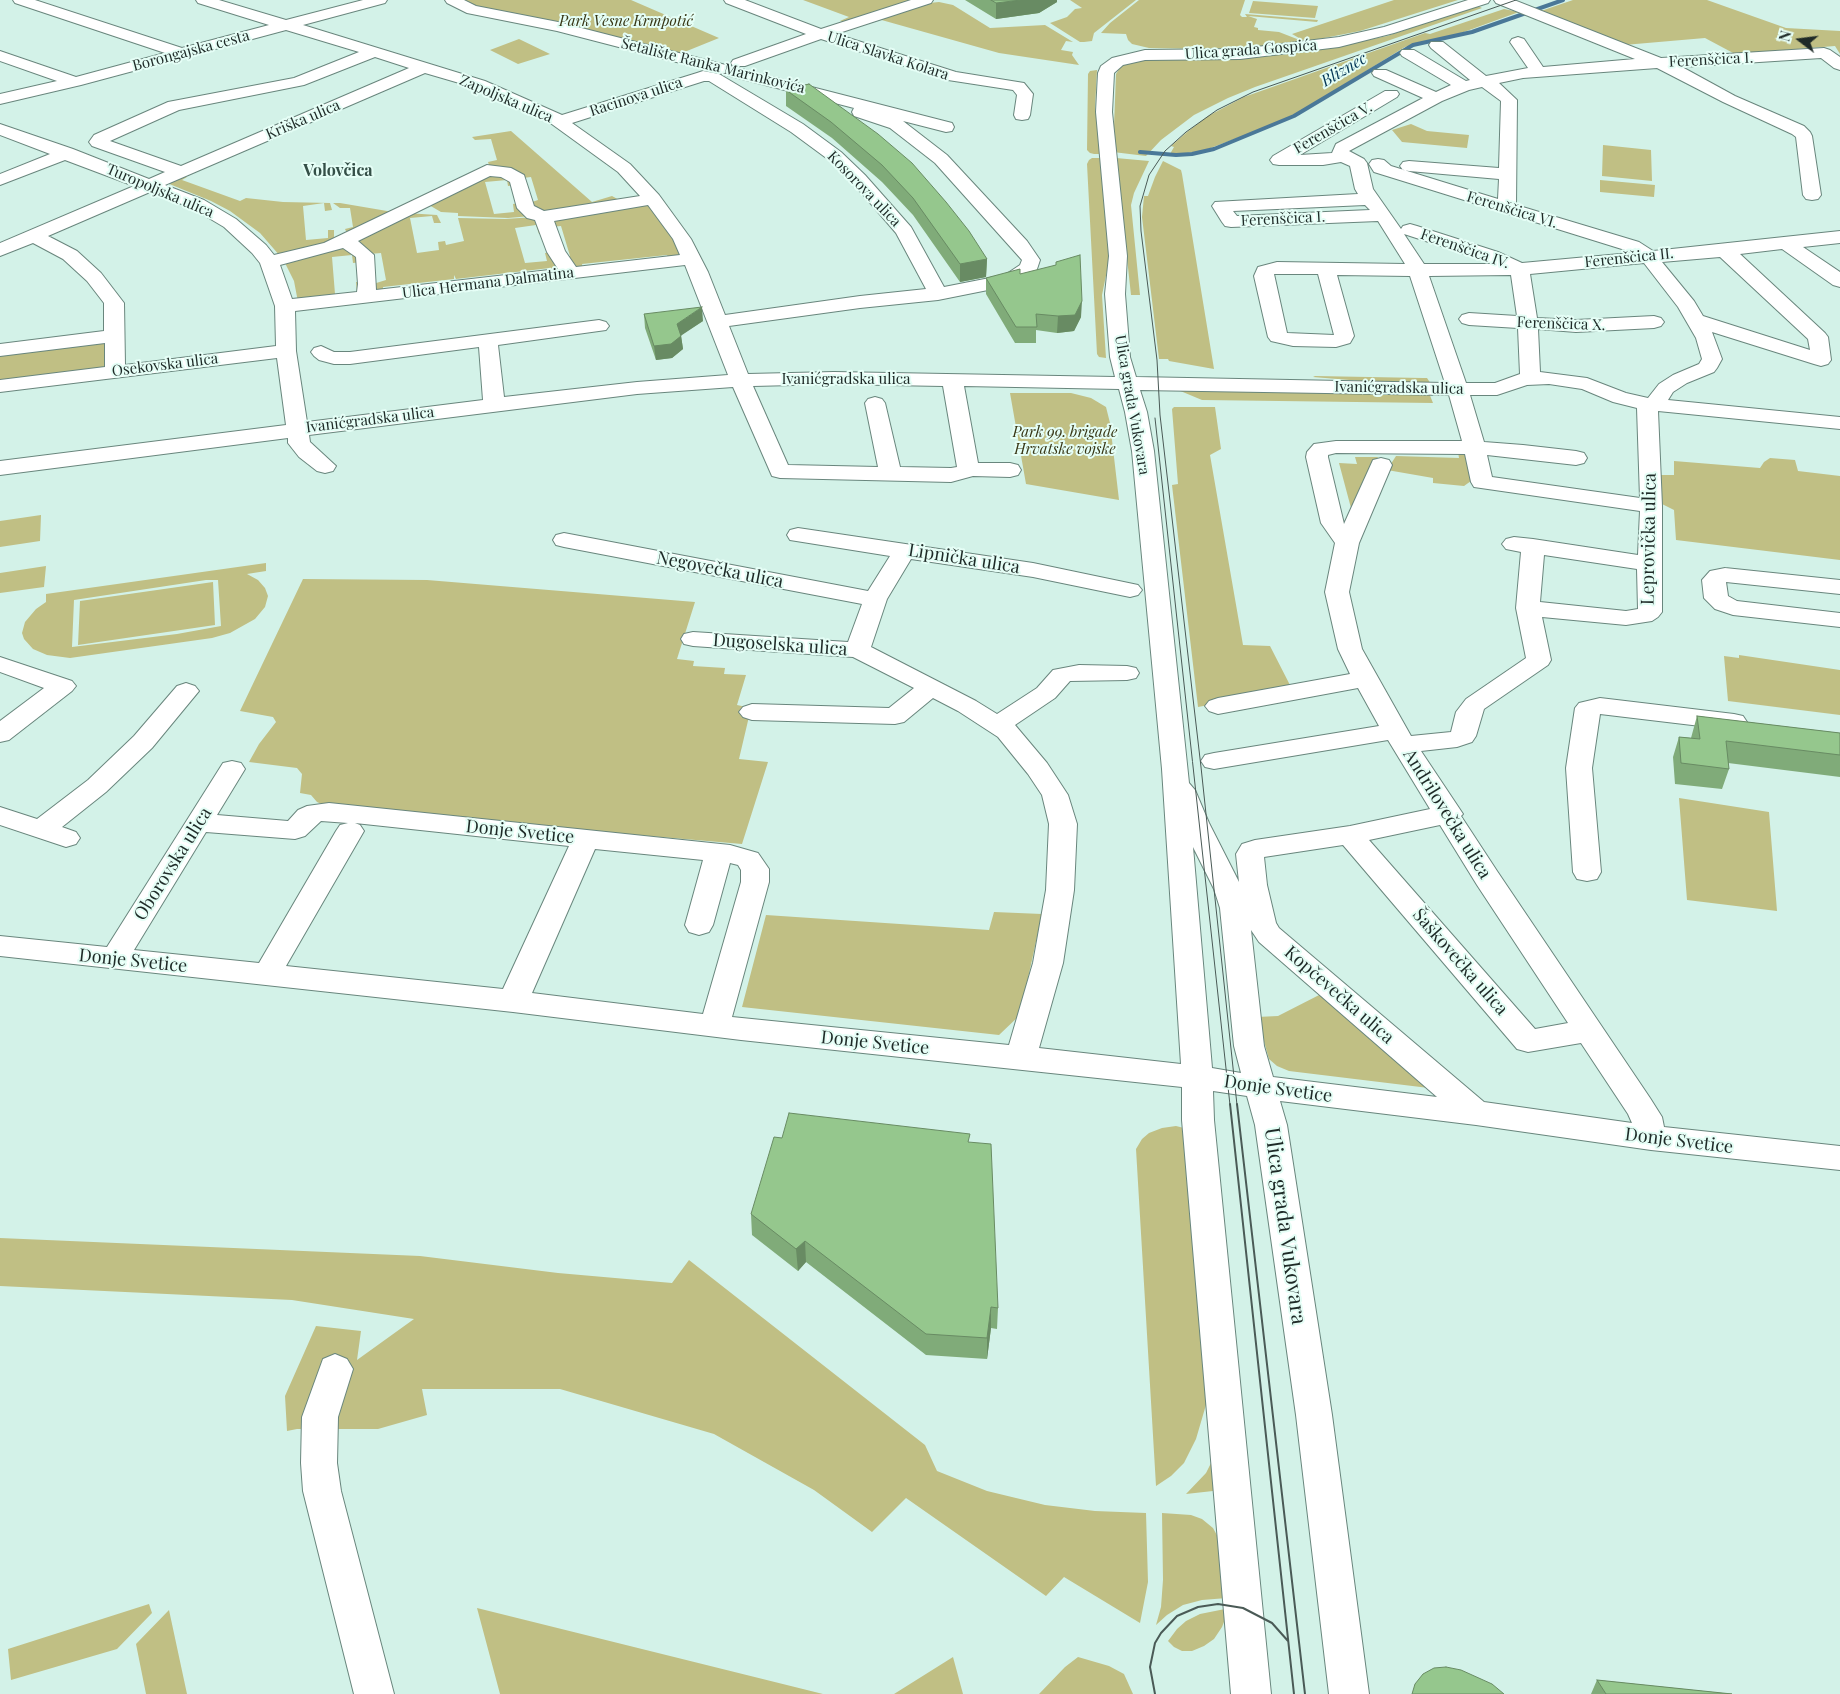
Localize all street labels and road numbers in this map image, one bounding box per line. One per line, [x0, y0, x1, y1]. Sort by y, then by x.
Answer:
street label: Borongajska cesta [130, 27, 252, 75]
street label: Ulica Slavka Kolara [825, 28, 951, 84]
street label: Šetalište Ranka Marinkovića [619, 34, 807, 98]
street label: Ulica grada Gospića [1184, 36, 1318, 64]
street label: Ferenščica I. [1668, 49, 1754, 71]
street label: Zapoljska ulica [457, 71, 555, 127]
street label: Racinova ulica [587, 74, 685, 120]
street label: Kriška ulica [263, 96, 343, 144]
street label: Ferenščica V. [1290, 98, 1376, 158]
street label: Kosorova ulica [823, 147, 905, 231]
street label: Turopoljska ulica [104, 160, 216, 222]
street label: Ferenščica VI. [1464, 188, 1560, 232]
street label: Ferenščica I. [1240, 208, 1326, 230]
street label: Ferenščica IV. [1418, 225, 1512, 273]
street label: Ferenščica II. [1584, 244, 1674, 272]
street label: Ulica Hermana Dalmatina [401, 264, 575, 302]
street label: Ferenščica X. [1516, 313, 1606, 335]
street label: Ulica grada Vukovara [1111, 334, 1153, 476]
street label: Osekovska ulica [111, 350, 219, 380]
street label: Ivanićgradska ulica [781, 370, 911, 388]
street label: Ivanićgradska ulica [1334, 378, 1464, 398]
street label: Ivanićgradska ulica [305, 403, 435, 437]
street label: Leprovička ulica [1637, 473, 1661, 605]
street label: Lipnička ulica [907, 540, 1021, 578]
street label: Negovečka ulica [655, 547, 785, 593]
street label: Dugoselska ulica [712, 630, 848, 660]
street label: Andrilovečka ulica [1398, 745, 1496, 883]
street label: Oborovska ulica [130, 803, 216, 925]
street label: Donje Svetice [465, 816, 575, 848]
street label: Šaškovečka ulica [1408, 904, 1512, 1020]
street label: Kopčevečka ulica [1280, 942, 1398, 1048]
street label: Donje Svetice [78, 945, 188, 977]
street label: Donje Svetice [820, 1027, 930, 1059]
street label: Donje Svetice [1223, 1071, 1333, 1107]
street label: Donje Svetice [1624, 1124, 1734, 1158]
street label: Ulica grada Vukovara [1259, 1126, 1311, 1326]

